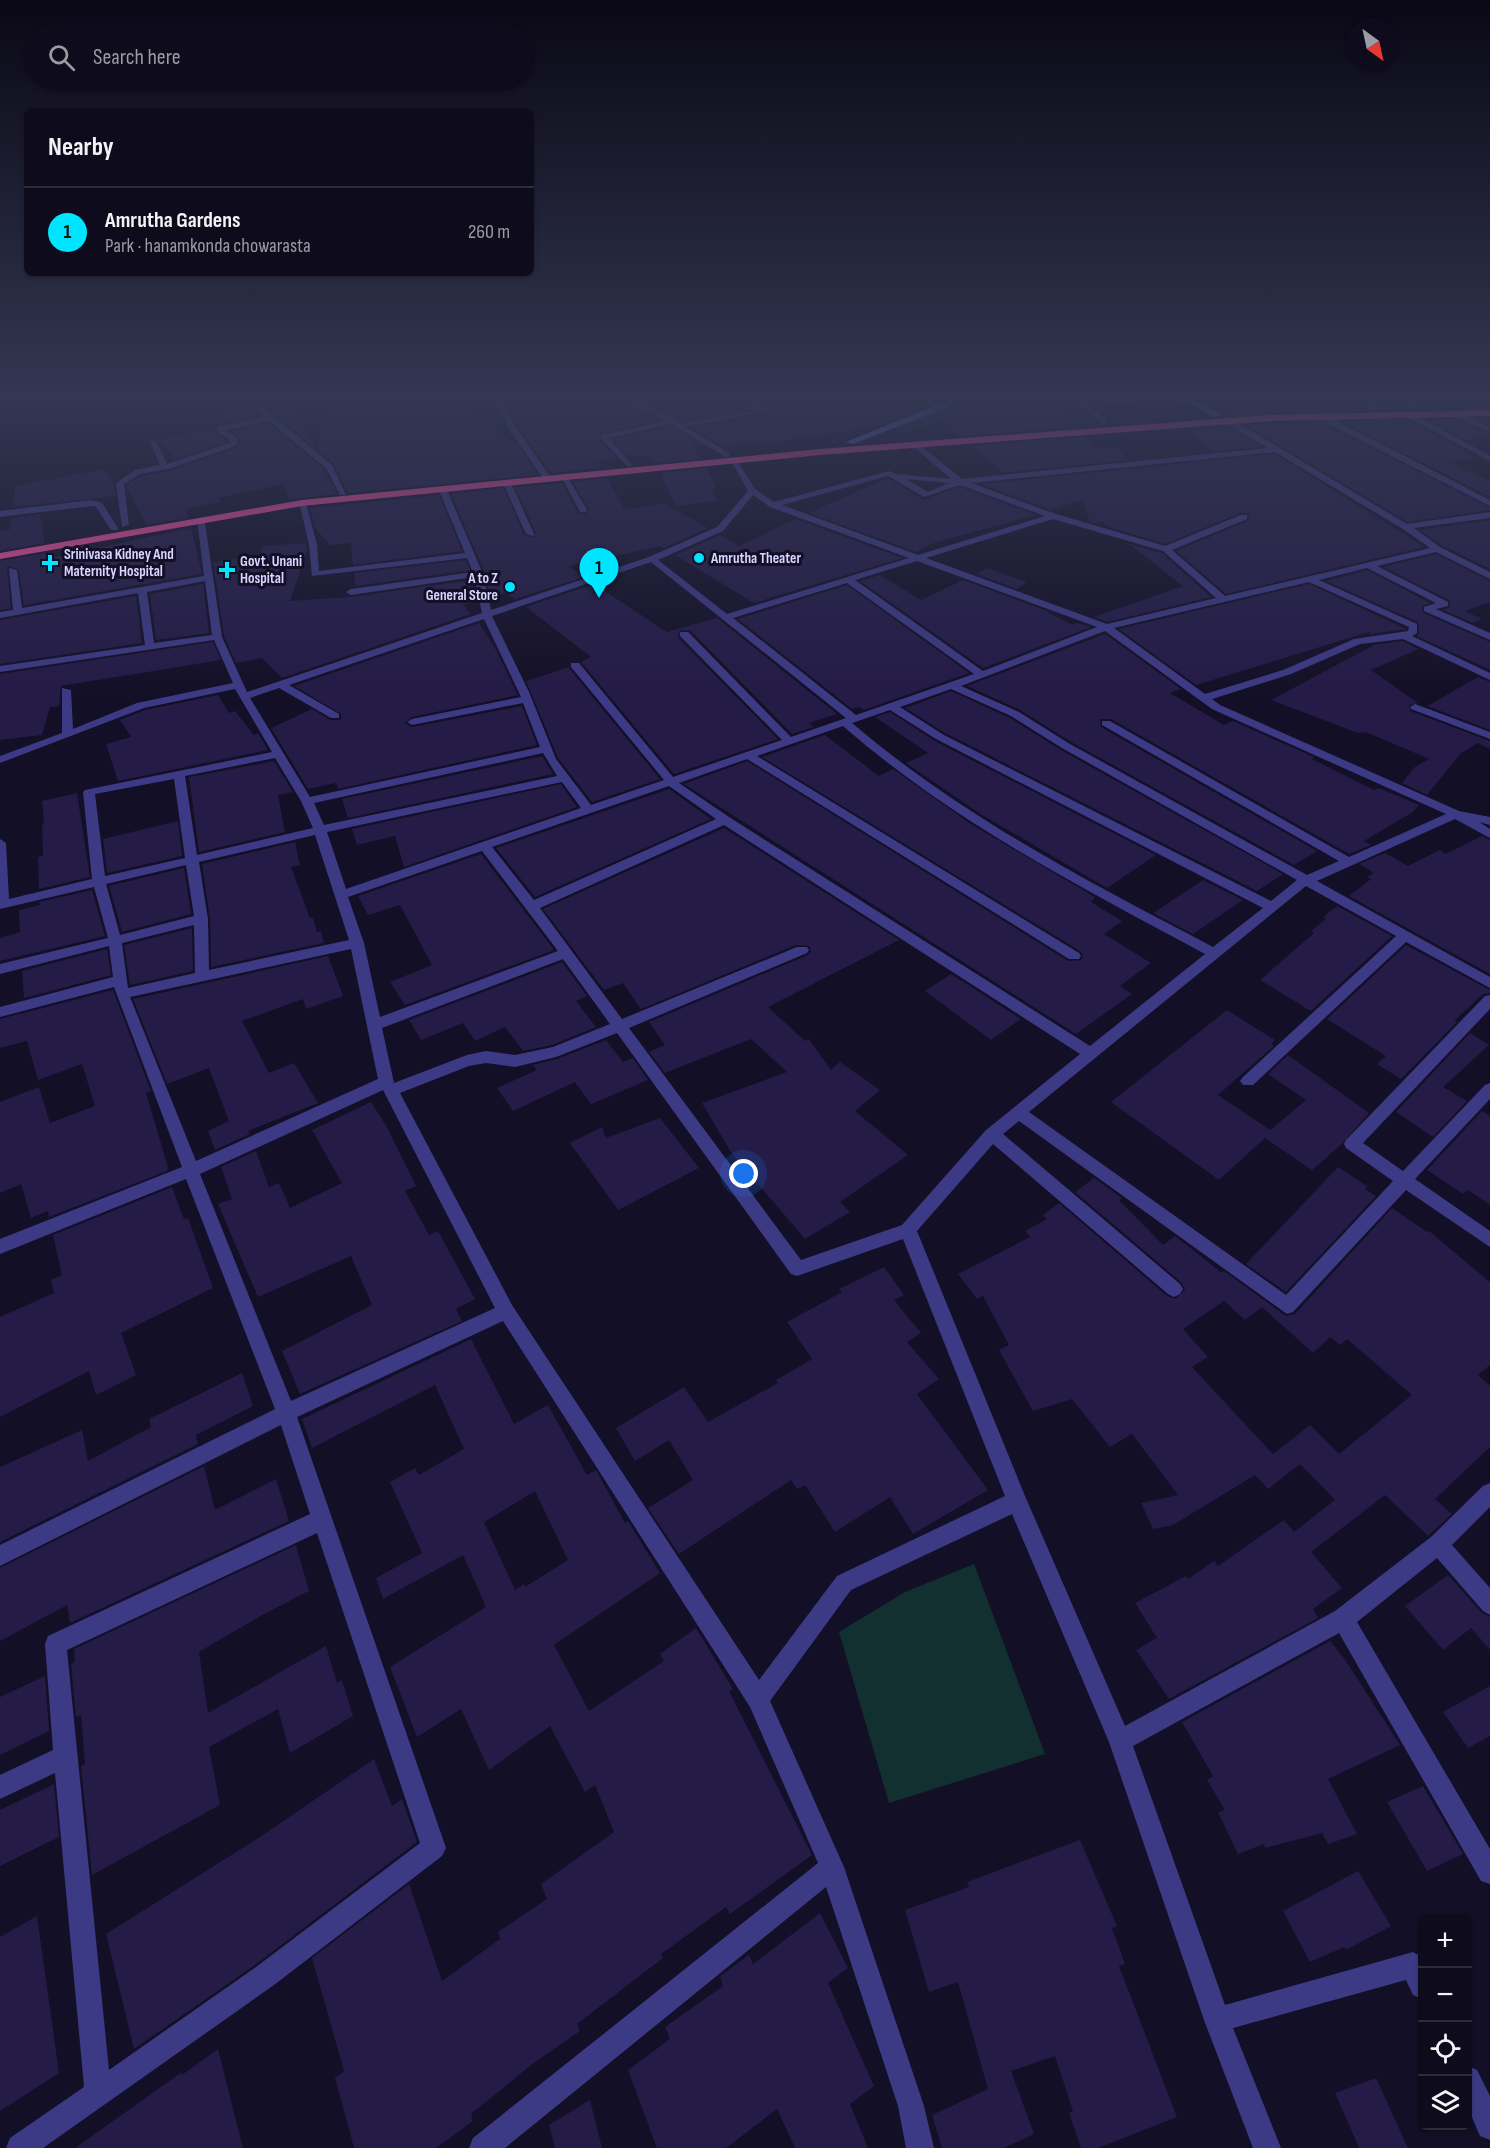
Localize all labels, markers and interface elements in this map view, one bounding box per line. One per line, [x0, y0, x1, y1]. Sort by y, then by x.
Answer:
north arrow [1346, 18, 1400, 72]
search box [24, 24, 534, 90]
icon: search [45, 41, 78, 74]
text: Search here [93, 44, 180, 71]
text: Nearby [48, 132, 114, 163]
text: Amrutha Gardens [105, 207, 240, 234]
text: 1 [64, 220, 71, 244]
text: 260 m [468, 220, 510, 244]
text: Park · hanamkonda chowarasta [105, 234, 311, 258]
place label: Srinivasa Kidney And Maternity Hospital [64, 545, 174, 581]
pin: 1 [580, 548, 618, 598]
place label: Amrutha Theater [710, 549, 801, 568]
marker: Amrutha Theater [692, 551, 706, 565]
place label: Govt. Unani Hospital [240, 552, 302, 588]
marker: Srinivasa Kidney And Maternity Hospital [41, 554, 59, 572]
marker: Govt. Unani Hospital [218, 561, 236, 579]
place label: A to Z General Store [426, 569, 498, 605]
marker: A to Z General Store [503, 580, 517, 594]
your location [729, 1159, 758, 1188]
map controls [1418, 1914, 1472, 2130]
button: + [1418, 1914, 1472, 1968]
button: − [1418, 1968, 1472, 2022]
button: locate [1418, 2022, 1472, 2076]
button: layers [1418, 2076, 1472, 2130]

